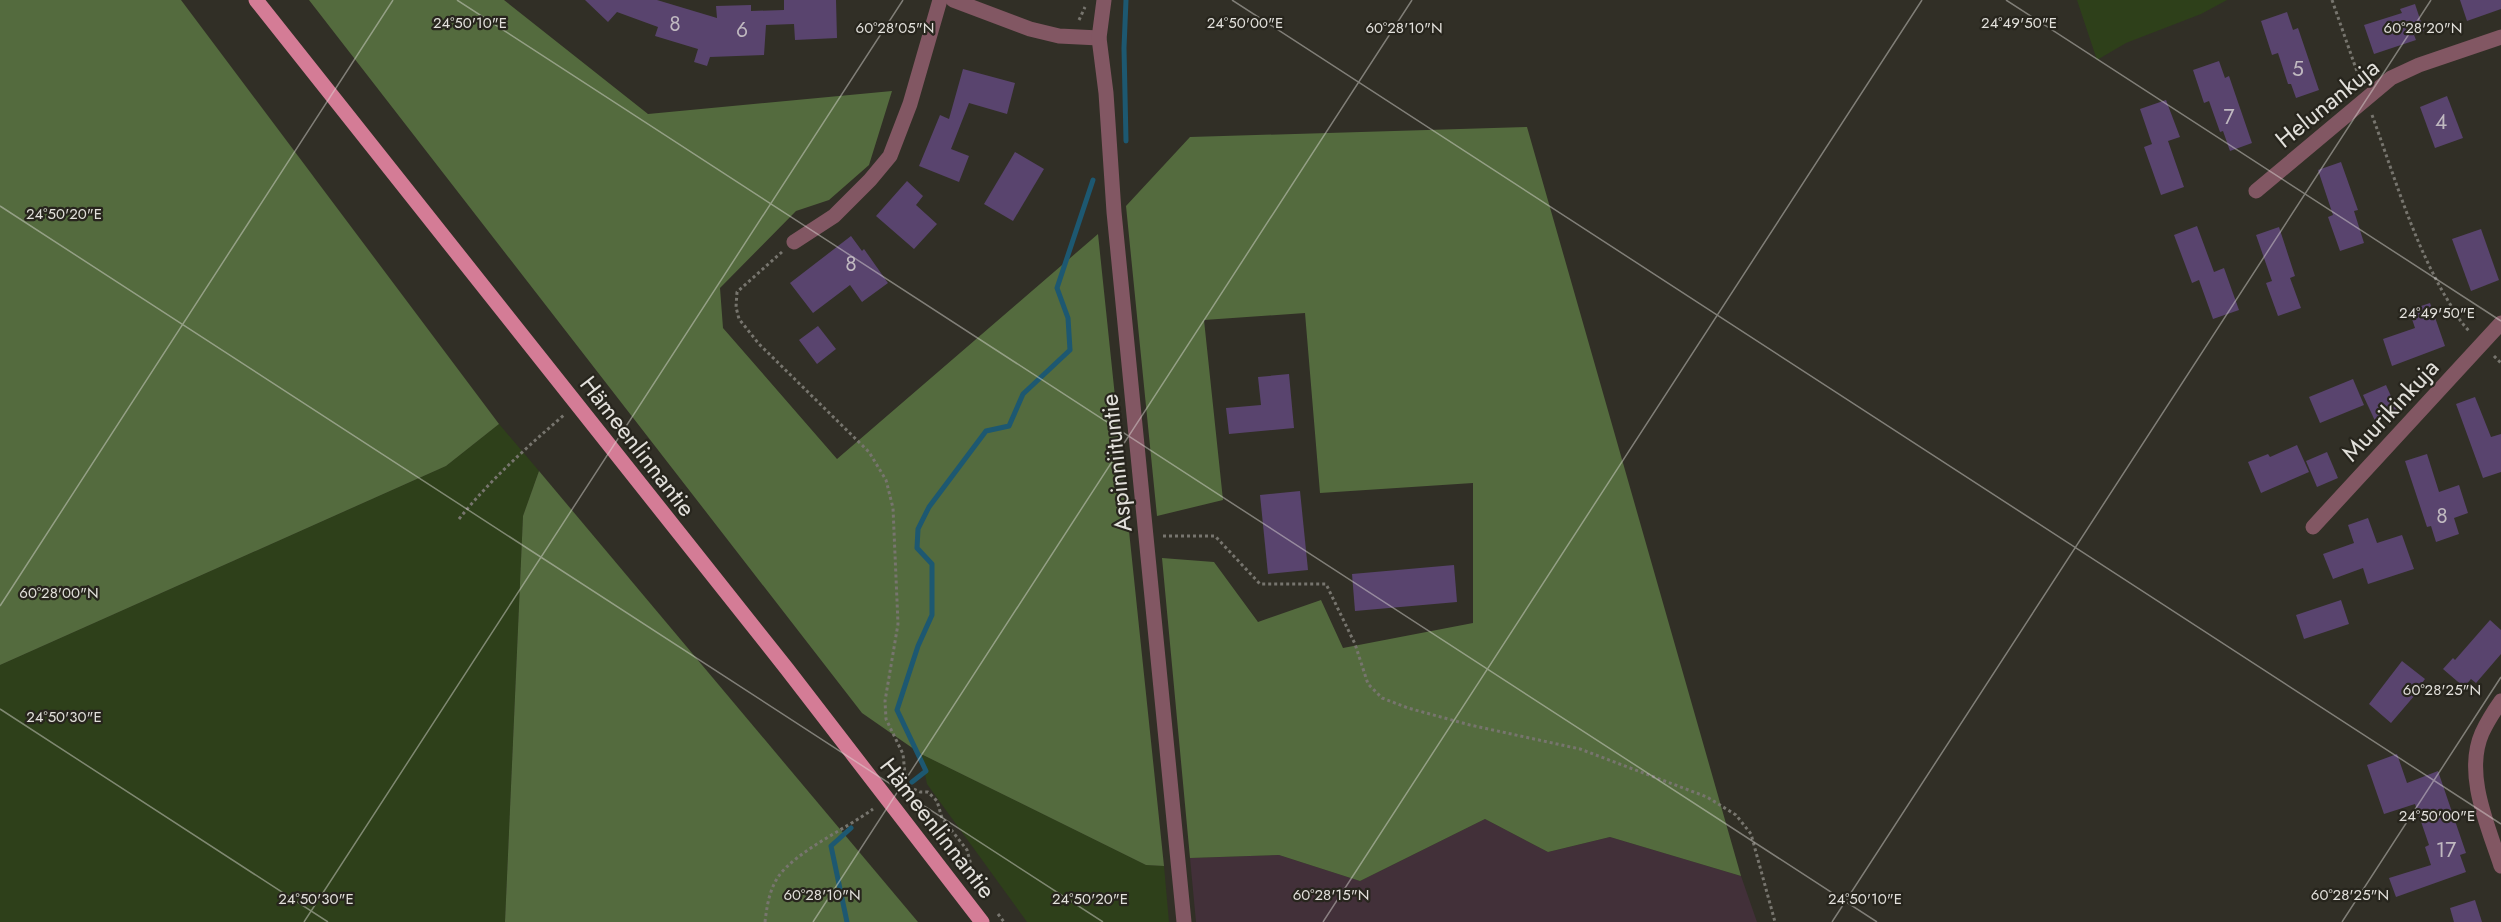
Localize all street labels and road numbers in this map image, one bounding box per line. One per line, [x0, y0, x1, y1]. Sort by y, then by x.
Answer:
street label: Helunankuja [2267, 50, 2387, 156]
street label: Muurikinkuja [2333, 351, 2447, 469]
street label: Hämeenlinnantie [572, 368, 704, 524]
street label: Aspinniituntie [1091, 392, 1141, 534]
street label: Hämeenlinnantie [872, 750, 1004, 906]

